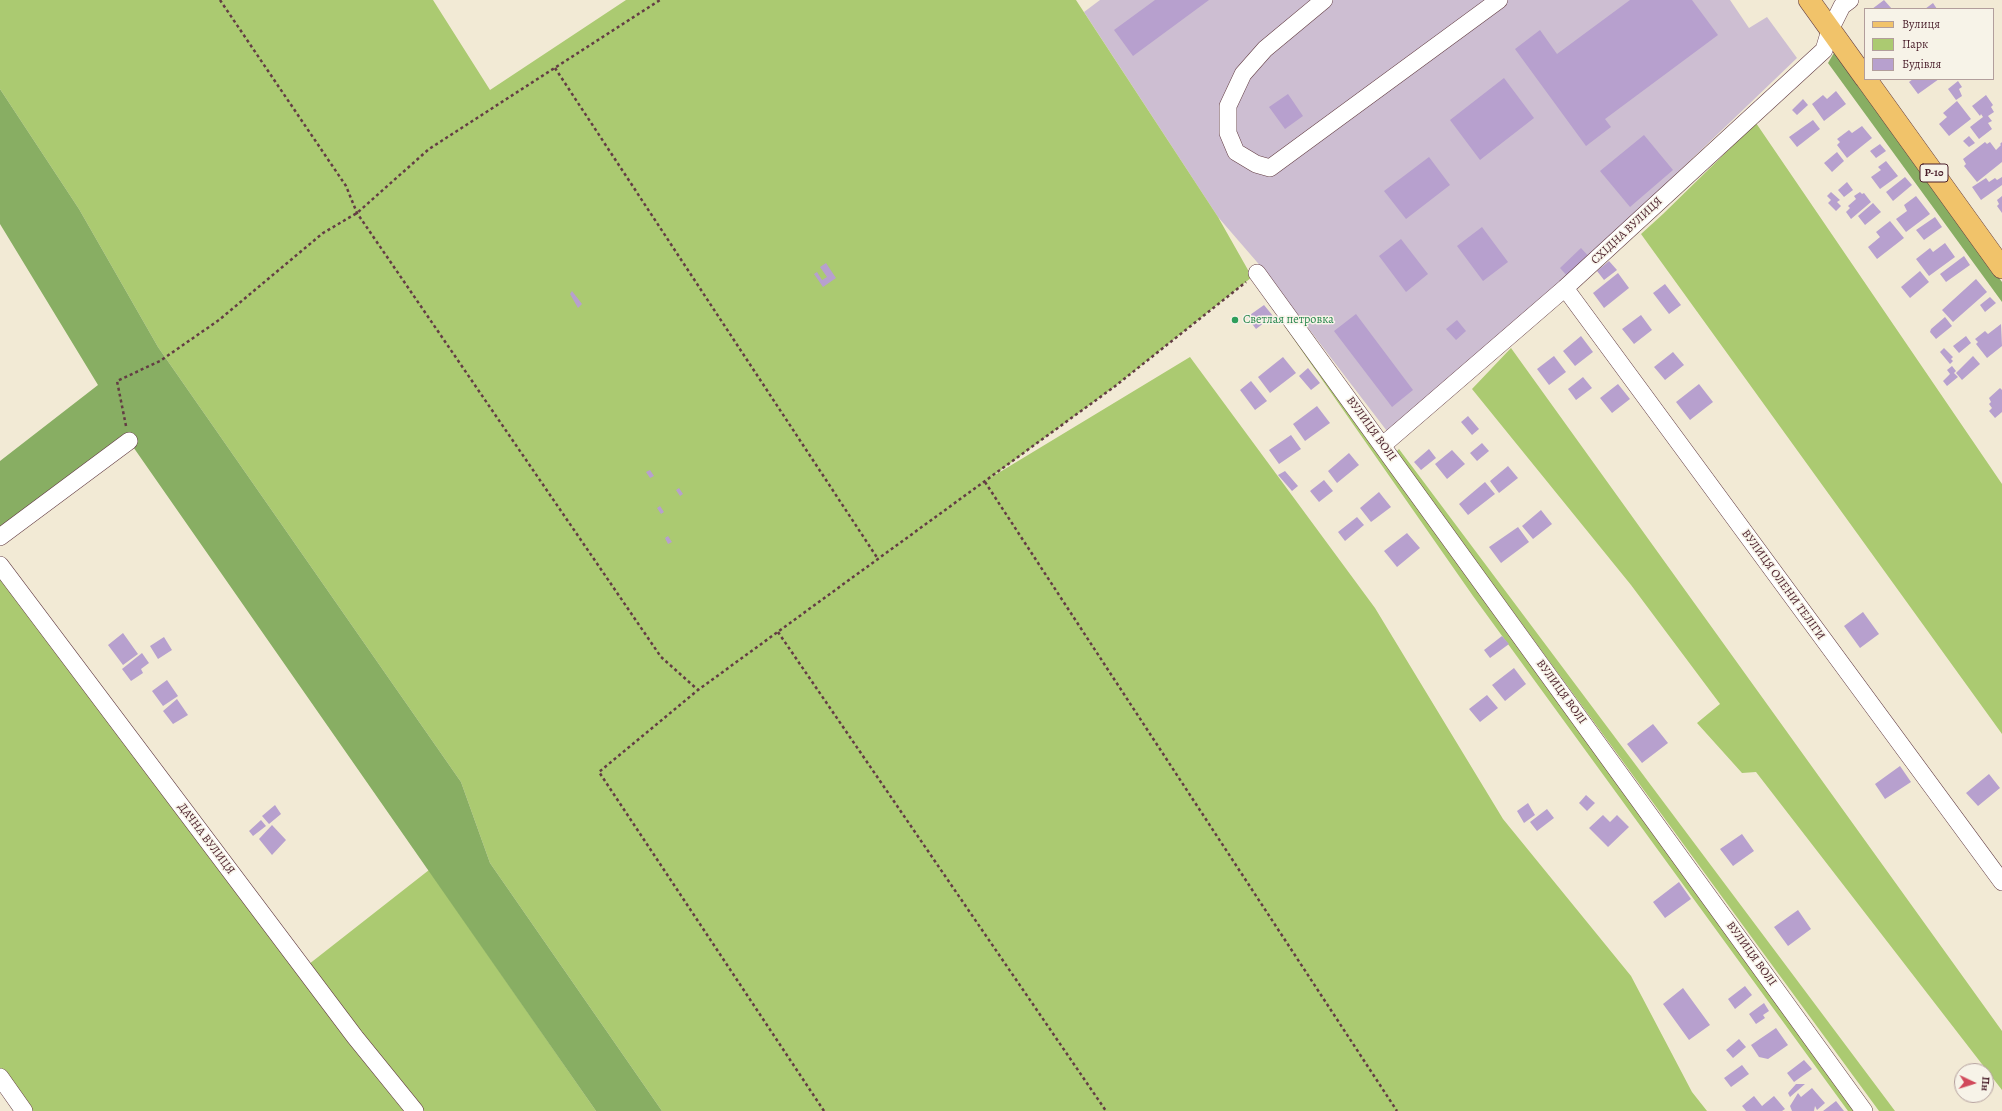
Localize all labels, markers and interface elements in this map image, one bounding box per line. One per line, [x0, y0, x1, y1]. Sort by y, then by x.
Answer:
legend [1864, 8, 1994, 80]
text: Вулиця [1902, 16, 1940, 32]
text: Парк [1902, 36, 1928, 52]
text: Будівля [1902, 56, 1941, 72]
road number: Р-10 [1920, 164, 1948, 182]
street label: СХІДНА ВУЛИЦЯ [1588, 194, 1666, 268]
place label: Светлая петровка [1243, 313, 1334, 327]
marker: Светлая петровка [1230, 315, 1240, 325]
street label: ВУЛИЦЯ ВОЛІ [1343, 394, 1399, 464]
street label: ВУЛИЦЯ ОЛЕНИ ТЕЛІГИ [1738, 527, 1828, 643]
street label: ВУЛИЦЯ ВОЛІ [1533, 657, 1589, 727]
street label: ДАЧНА ВУЛИЦЯ [174, 800, 238, 878]
street label: ВУЛИЦЯ ВОЛІ [1723, 919, 1779, 989]
north arrow [1954, 1063, 1994, 1103]
text: Пн [1977, 1076, 1993, 1091]

